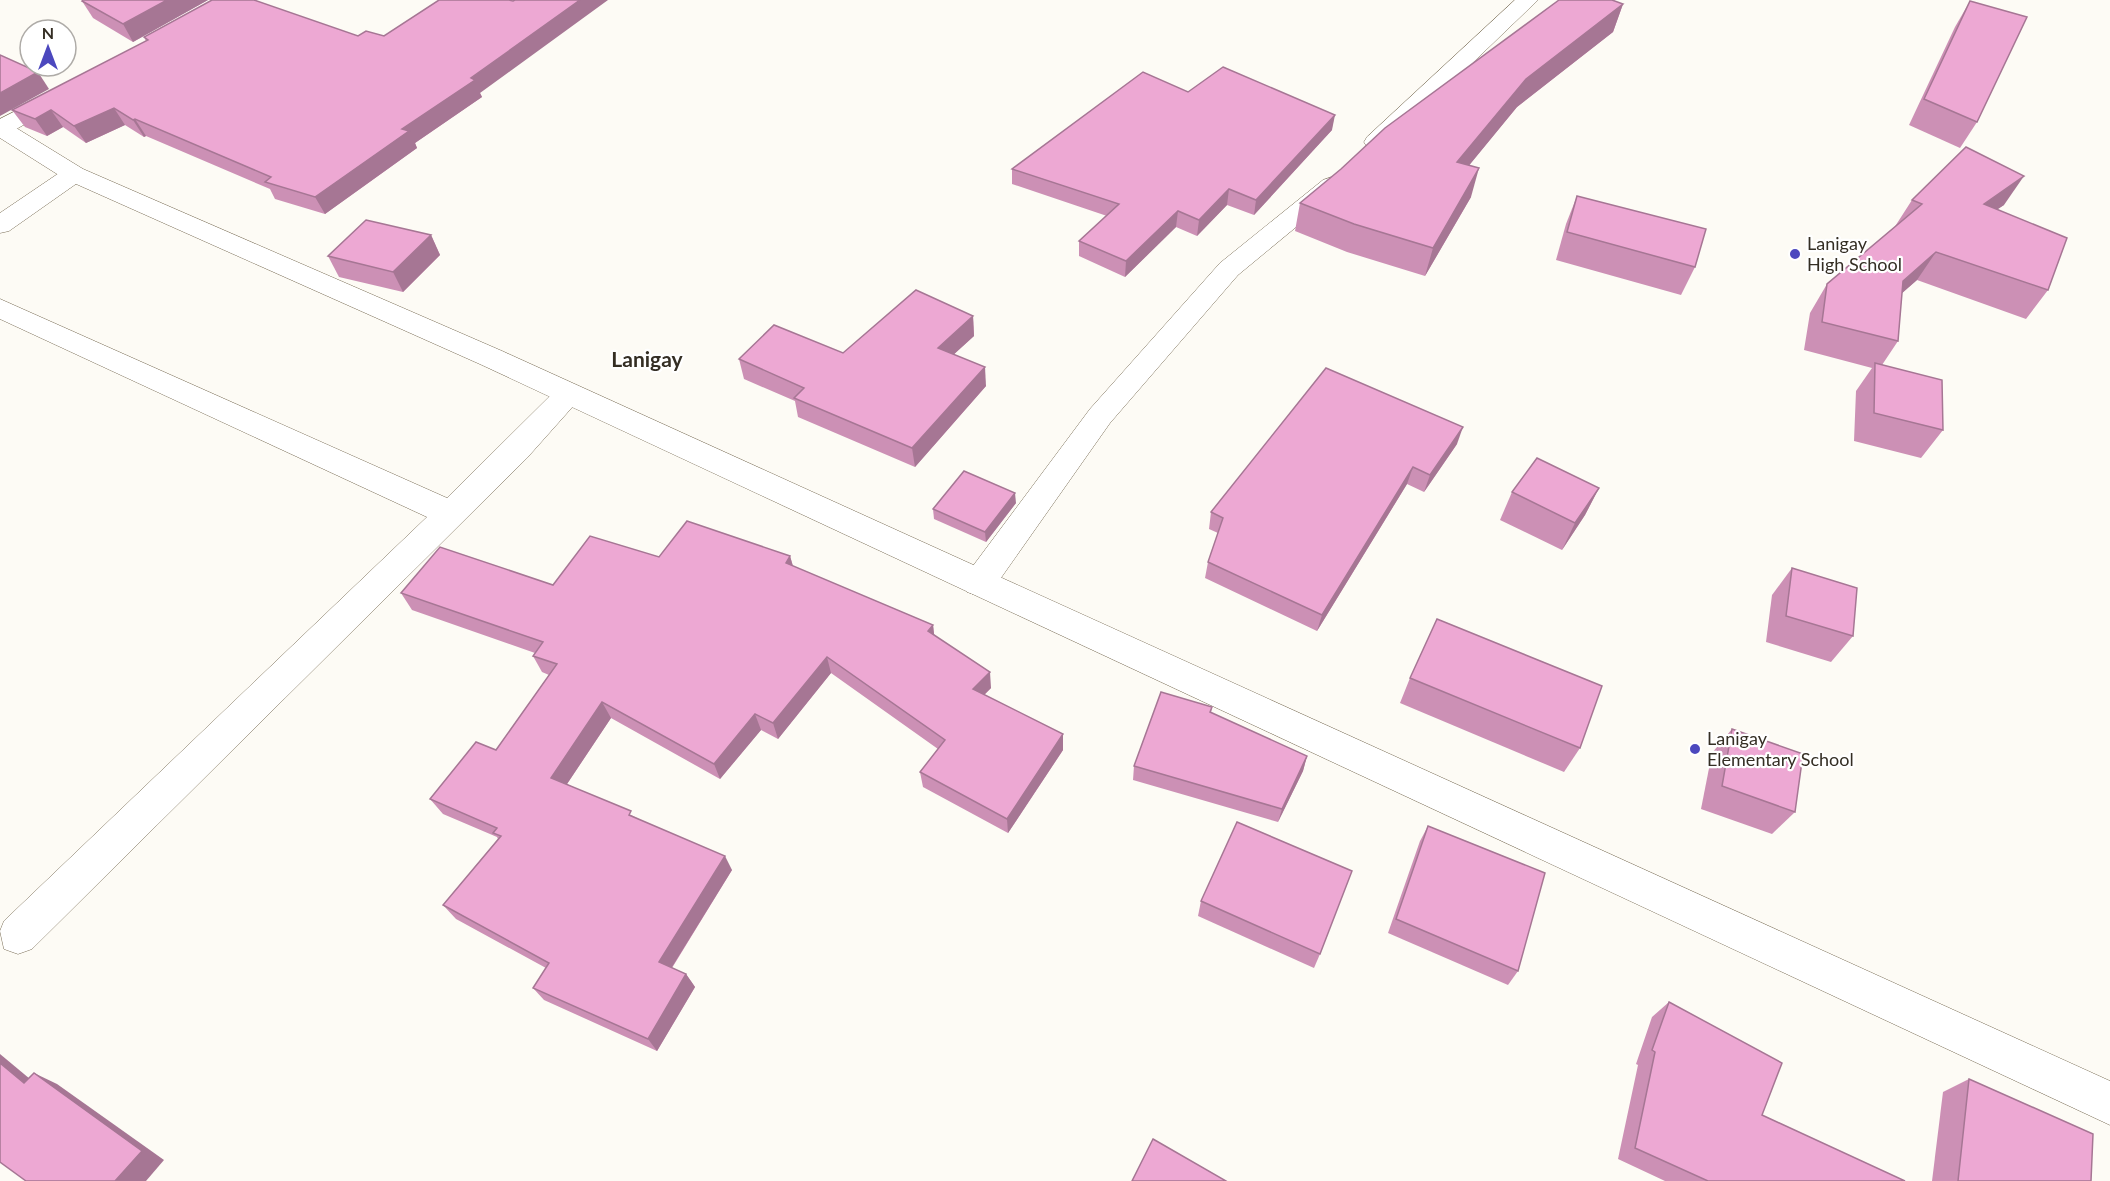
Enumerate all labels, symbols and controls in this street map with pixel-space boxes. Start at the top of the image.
north arrow [18,18,78,78]
text: N [42,23,54,42]
place label: Lanigay High School [1807,232,1902,275]
marker: Lanigay High School [1788,247,1802,261]
district label: Lanigay [611,346,684,371]
place label: Lanigay Elementary School [1707,727,1854,770]
marker: Lanigay Elementary School [1688,742,1702,756]

